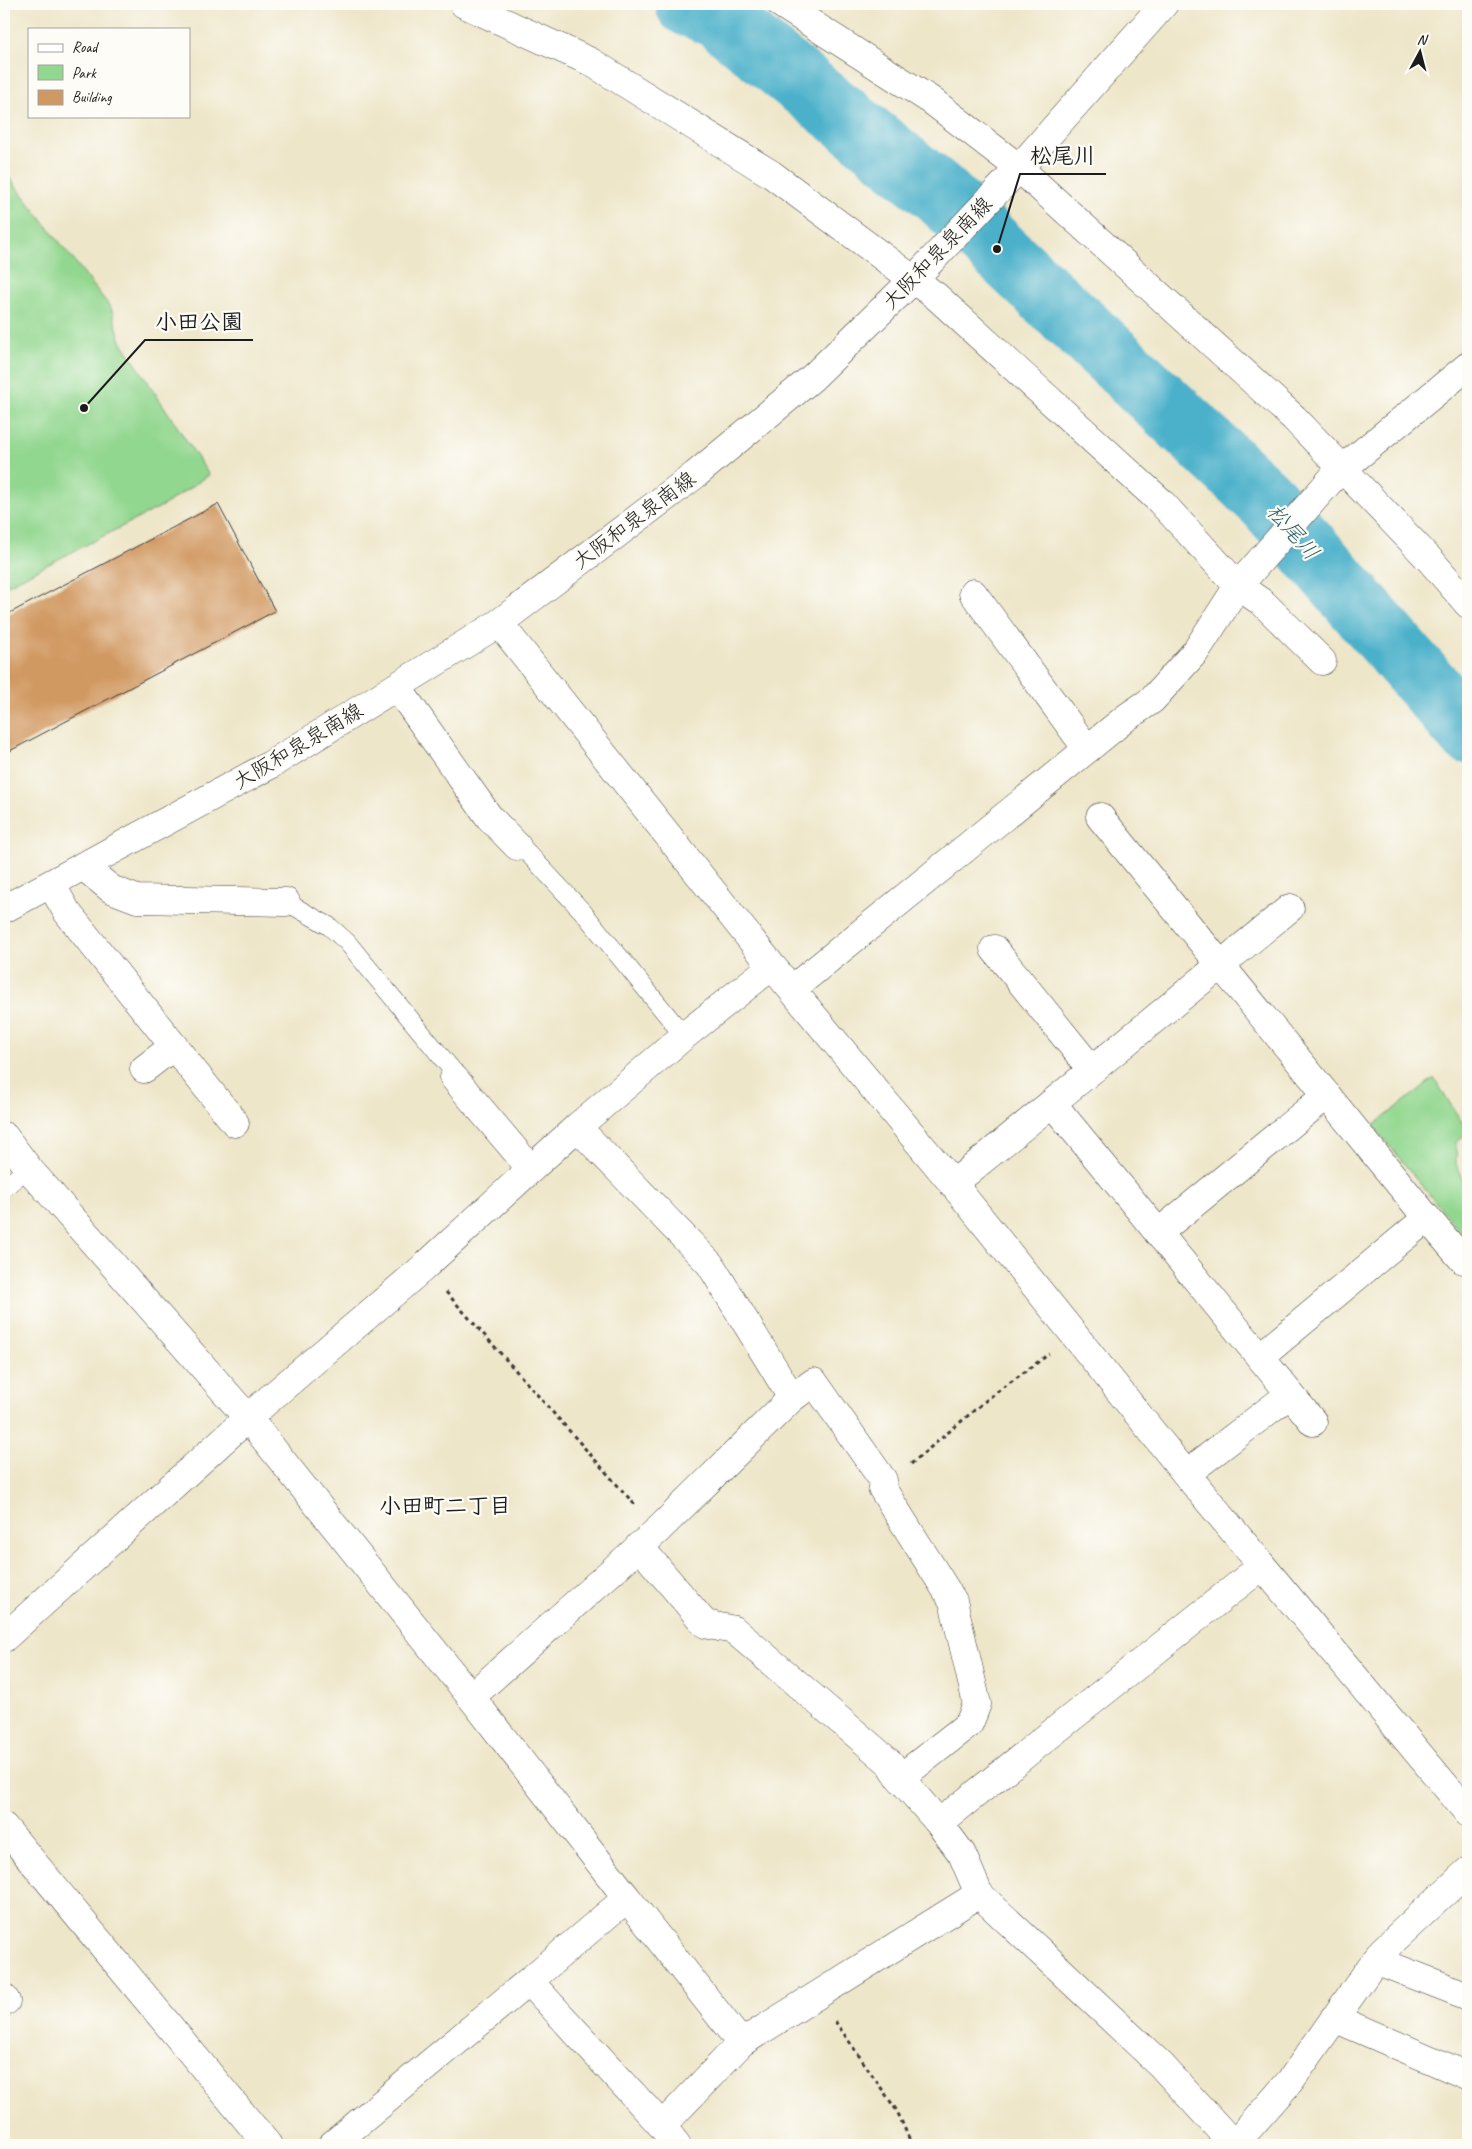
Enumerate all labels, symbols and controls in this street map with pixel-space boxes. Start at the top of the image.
legend [28,28,190,118]
north arrow [1394,28,1444,78]
text: N [1416,31,1429,49]
text: Road [72,38,99,57]
text: Park [72,64,97,83]
text: Building [72,88,112,107]
callout: 松尾川 [1020,137,1106,174]
text: 松尾川 [1030,142,1096,170]
street label: 大阪和泉泉南線 [877,191,997,315]
callout: 小田公園 [145,303,253,340]
text: 小田公園 [155,308,243,336]
street label: 大阪和泉泉南線 [567,465,701,575]
water label: 松尾川 [1261,498,1325,566]
street label: 大阪和泉泉南線 [228,697,368,795]
district label: 小田町二丁目 [379,1492,511,1520]

